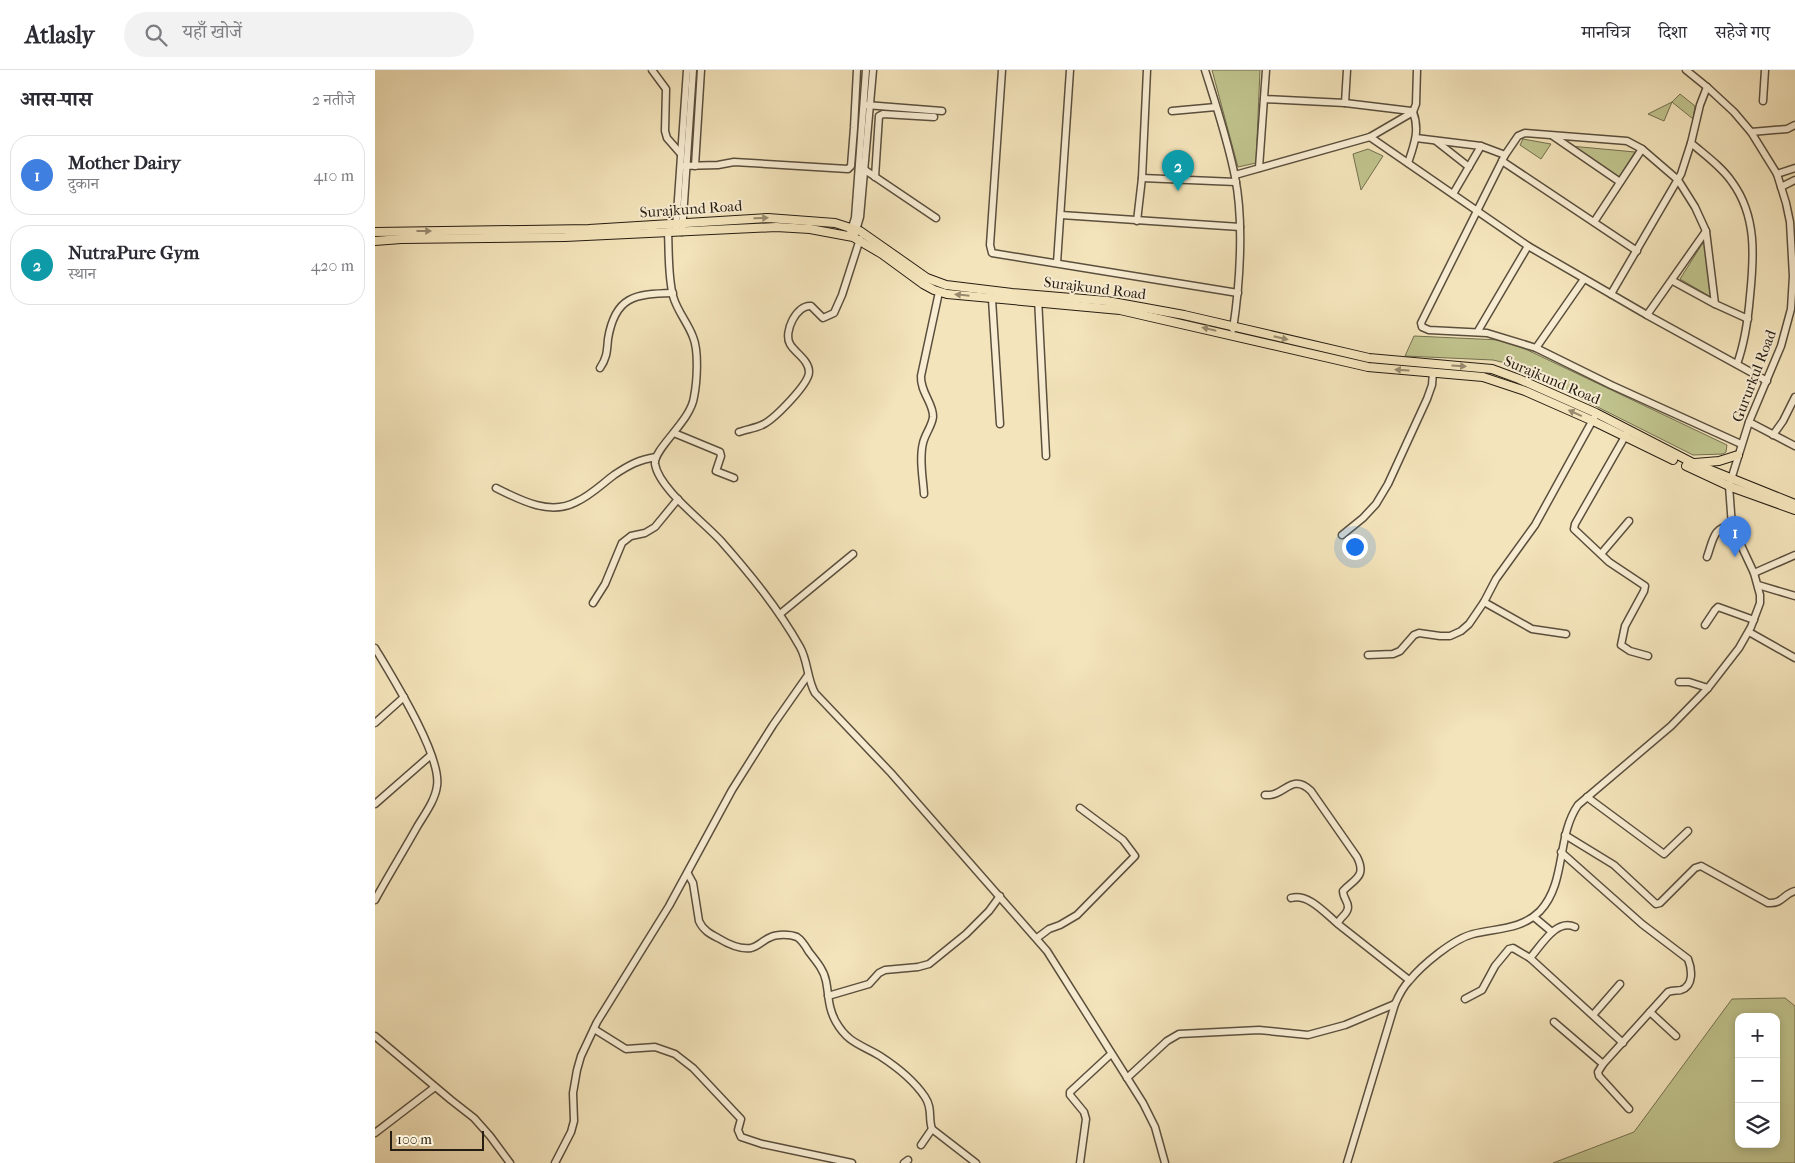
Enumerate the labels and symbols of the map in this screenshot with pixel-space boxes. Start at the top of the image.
pin: 2 [1162,150,1194,191]
street label: Surajkund Road [639,196,744,222]
one-way arrow [753,214,769,222]
one-way arrow [416,227,432,235]
street label: Surajkund Road [1043,273,1148,303]
one-way arrow [953,291,969,299]
one-way arrow [1201,325,1216,333]
street label: Gururkul Road [1728,327,1780,425]
one-way arrow [1274,334,1289,342]
street label: Surajkund Road [1501,352,1604,409]
one-way arrow [1451,362,1467,370]
one-way arrow [1393,366,1409,374]
one-way arrow [1568,408,1582,416]
pin: 1 [1719,516,1751,557]
your location [1342,534,1368,560]
scale bar [390,1128,484,1151]

